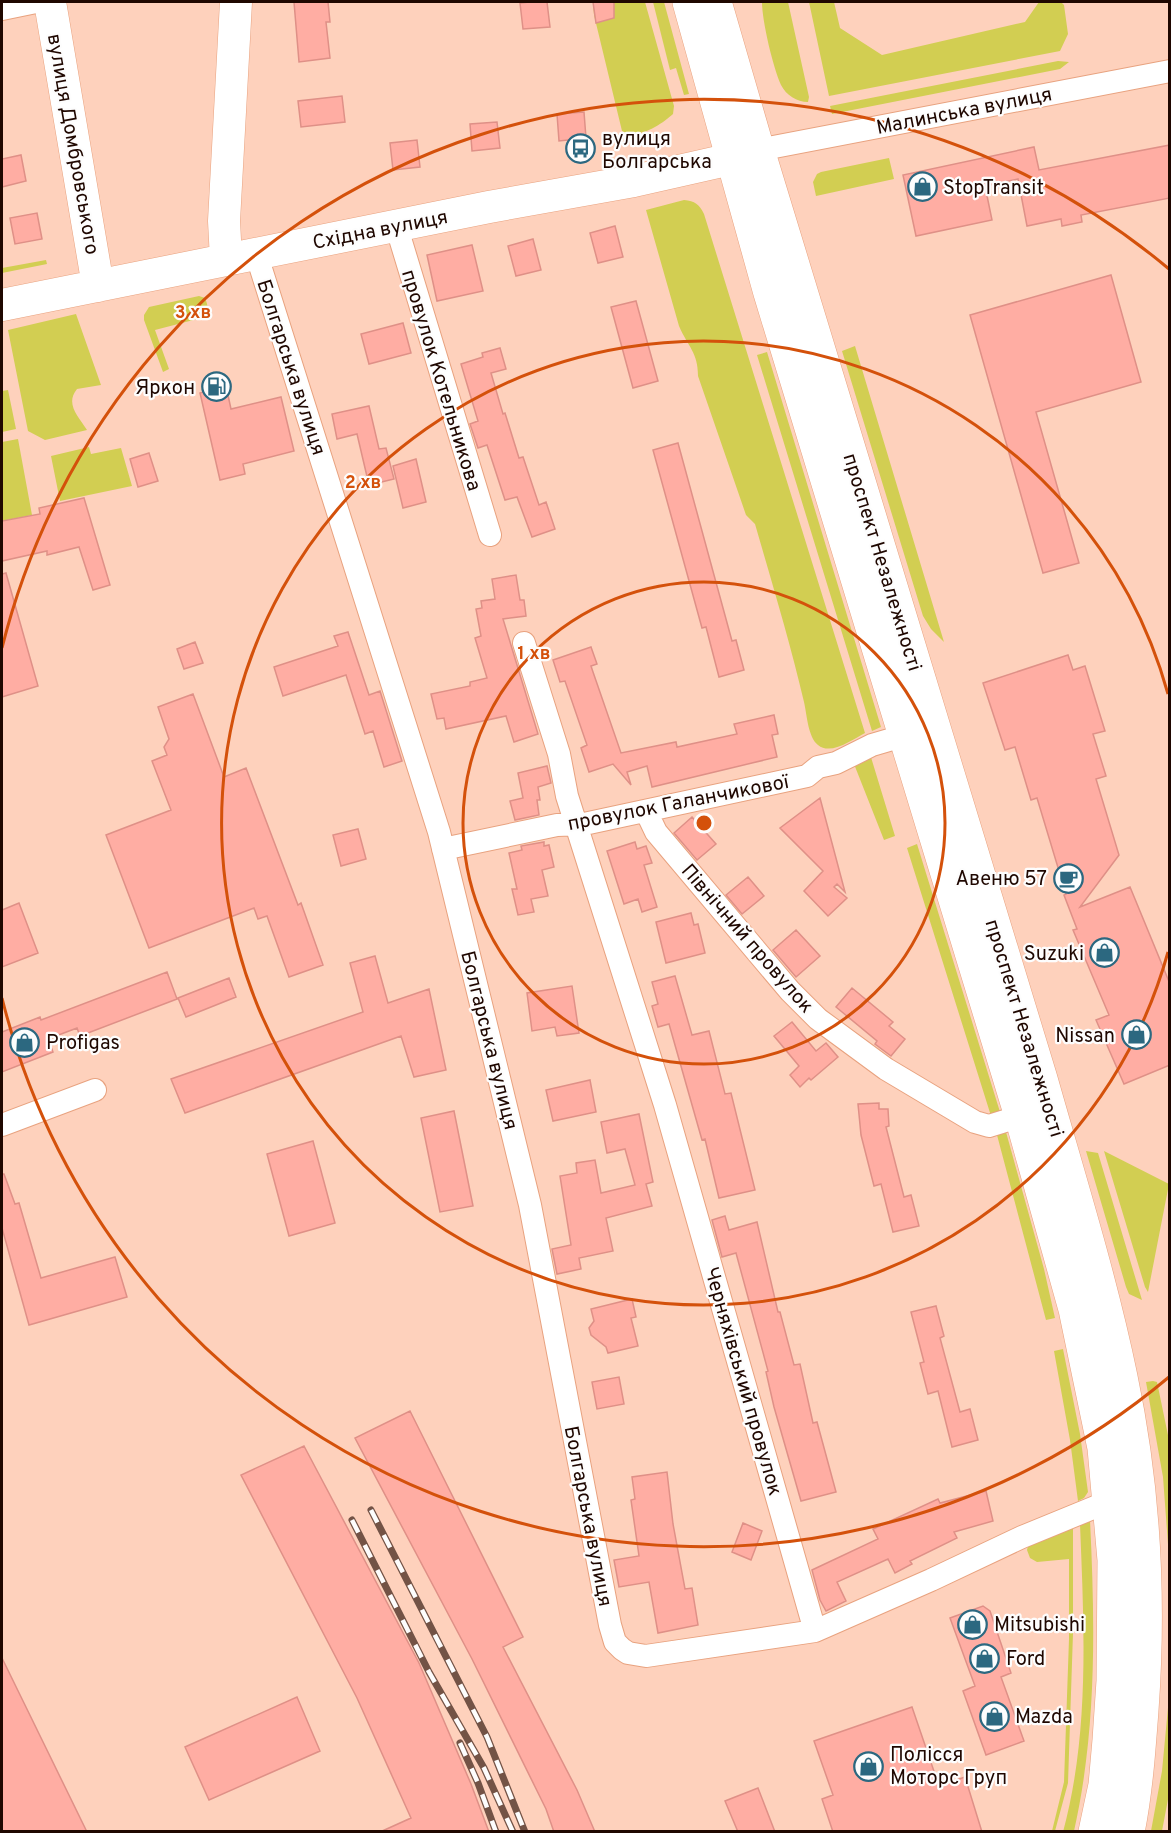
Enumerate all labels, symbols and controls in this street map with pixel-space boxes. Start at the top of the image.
street label: вулиця Домбровського [40,32,104,257]
street label: Малинська вулиця [874,82,1054,142]
place label: вулиця Болгарська [602,127,712,176]
bus stop icon: вулиця Болгарська [565,133,597,165]
shop icon: StopTransit [906,171,938,203]
place label: StopTransit [943,176,1044,202]
street label: Східна вулиця [310,205,450,257]
street label: провулок Котельникова [394,267,486,495]
street label: Болгарська вулиця [249,276,331,459]
text: 3 хв [175,302,211,325]
fuel station icon: Яркон [200,371,232,403]
place label: Яркон [135,376,195,402]
street label: проспект Незалежності [836,451,927,675]
text: 2 хв [345,472,381,495]
text: 1 хв [518,643,550,666]
street label: провулок Галанчикової [566,770,792,838]
centre of rings [694,813,714,833]
street label: Північний провулок [674,859,819,1019]
cafe icon: Авеню 57 [1052,862,1084,894]
place label: Авеню 57 [955,867,1047,893]
street label: проспект Незалежності [978,917,1069,1141]
shop icon: Suzuki [1089,937,1121,969]
place label: Suzuki [1024,942,1084,968]
street label: Болгарська вулиця [453,948,523,1133]
shop icon: Nissan [1120,1019,1152,1051]
place label: Nissan [1055,1024,1115,1050]
shop icon: Profigas [9,1026,41,1058]
place label: Profigas [46,1031,120,1057]
street label: Черняхівський провулок [697,1264,787,1499]
street label: Болгарська вулиця [557,1424,617,1609]
shop icon: Mitsubishi [957,1608,989,1640]
place label: Mitsubishi [994,1613,1085,1639]
shop icon: Ford [969,1642,1001,1674]
place label: Ford [1006,1647,1045,1673]
shop icon: Mazda [978,1700,1010,1732]
place label: Mazda [1015,1705,1073,1731]
place label: Полісся Моторс Груп [890,1743,1007,1792]
shop icon: Полісся Моторс Груп [853,1750,885,1782]

